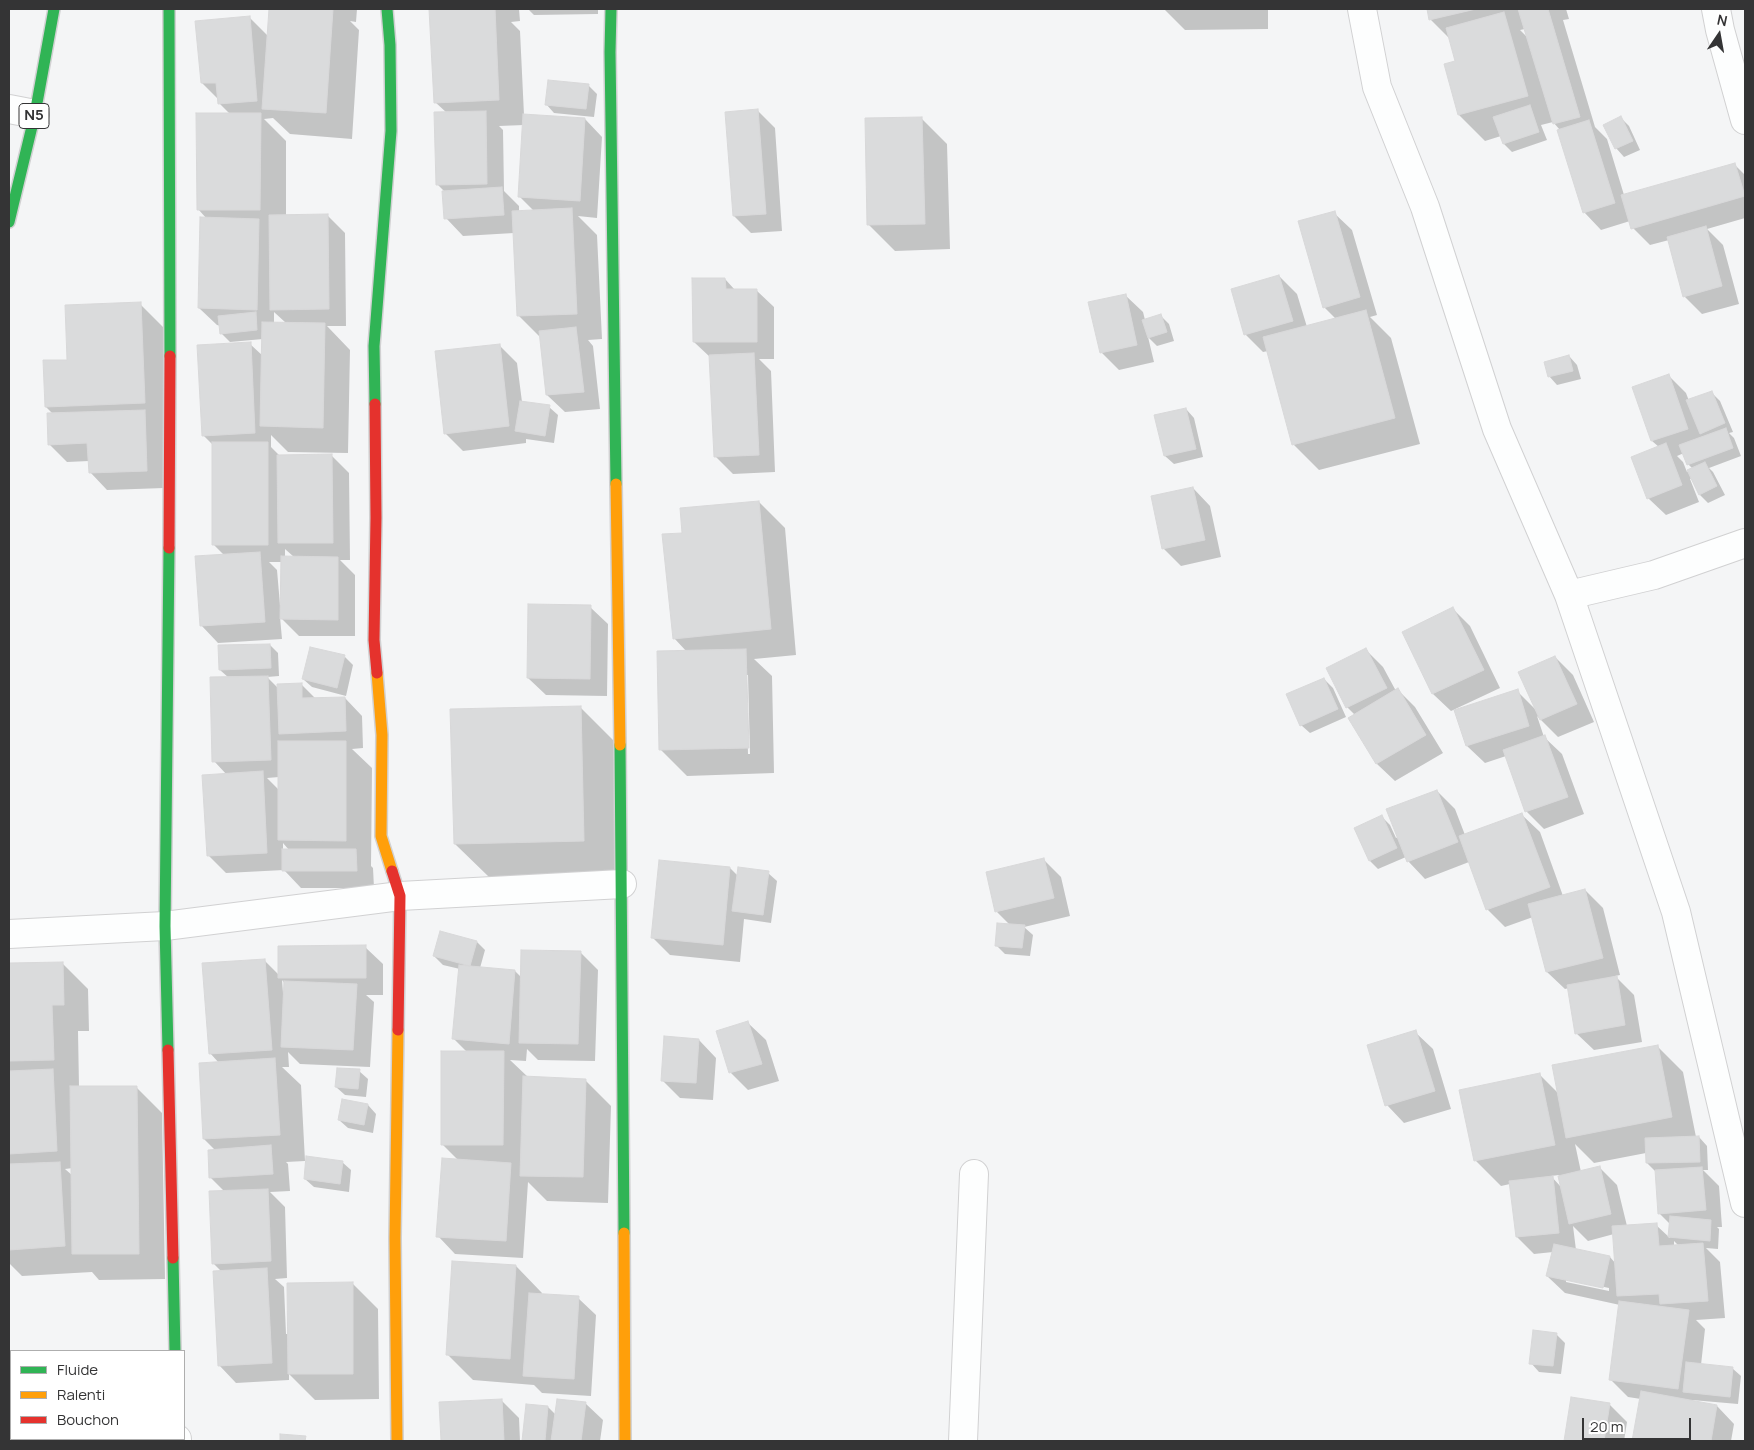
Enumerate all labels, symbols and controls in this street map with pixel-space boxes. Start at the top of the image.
north arrow [1694,10,1744,60]
text: N [1715,10,1729,30]
road number: N5 [19,104,49,128]
legend [10,1350,185,1440]
text: Fluide [57,1359,98,1380]
text: Ralenti [57,1384,105,1405]
scale bar [1584,1408,1693,1440]
text: Bouchon [57,1409,119,1430]
text: 20 m [1590,1416,1623,1437]

